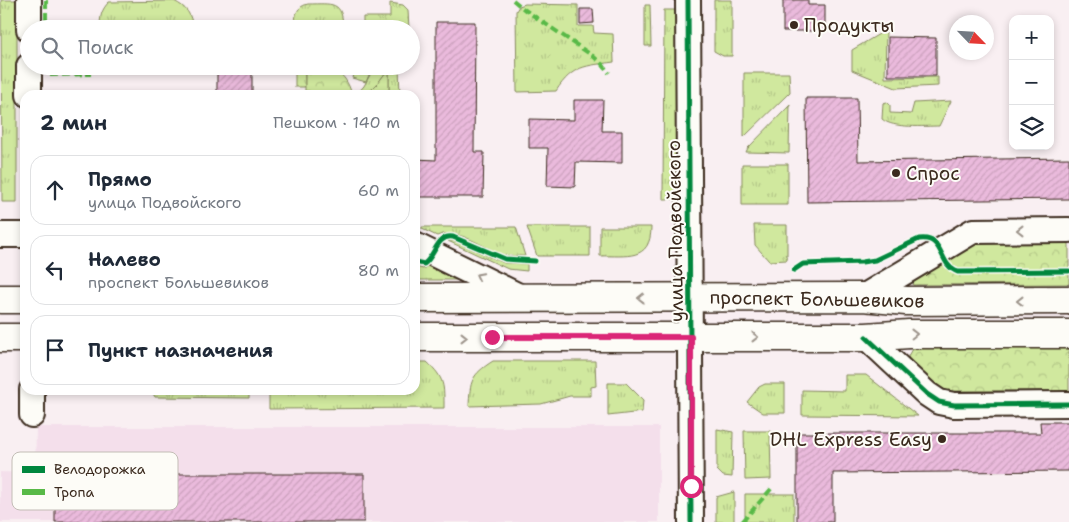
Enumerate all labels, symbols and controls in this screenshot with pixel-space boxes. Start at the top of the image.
place label: Продукты [804,13,894,38]
north arrow [949,15,994,60]
map controls [1009,15,1054,150]
button: + [1009,15,1054,60]
marker: Продукты [788,19,800,31]
search box [20,20,420,75]
icon: search [38,34,66,62]
text: Поиск [78,35,133,60]
button: − [1009,60,1054,105]
button: layers [1009,105,1054,150]
text: 2 мин [40,109,107,137]
text: Пешком · 140 m [273,112,400,133]
street label: улица Подвойского [661,140,689,322]
place label: Спрос [906,161,960,186]
text: Прямо [88,167,152,192]
marker: Спрос [890,167,902,179]
icon: ahead [41,176,69,204]
text: 60 m [358,180,399,201]
text: улица Подвойского [88,192,241,213]
one-way arrow [1016,225,1024,235]
text: Налево [88,247,161,272]
icon: left [41,256,69,284]
text: 80 m [358,260,399,281]
text: проспект Большевиков [88,272,269,293]
one-way arrow [475,272,484,282]
street label: проспект Большевиков [709,285,925,313]
one-way arrow [637,293,644,303]
one-way arrow [1016,296,1024,306]
route end [481,326,504,349]
one-way arrow [911,329,919,339]
one-way arrow [460,332,468,342]
one-way arrow [751,332,759,342]
icon: arrive [41,336,69,364]
text: Пункт назначения [88,338,273,363]
place label: DHL Express Easy [770,427,932,452]
marker: DHL Express Easy [936,433,948,445]
legend [12,452,178,510]
text: Велодорожка [54,460,146,478]
route start [680,475,703,498]
text: Тропа [54,483,95,501]

